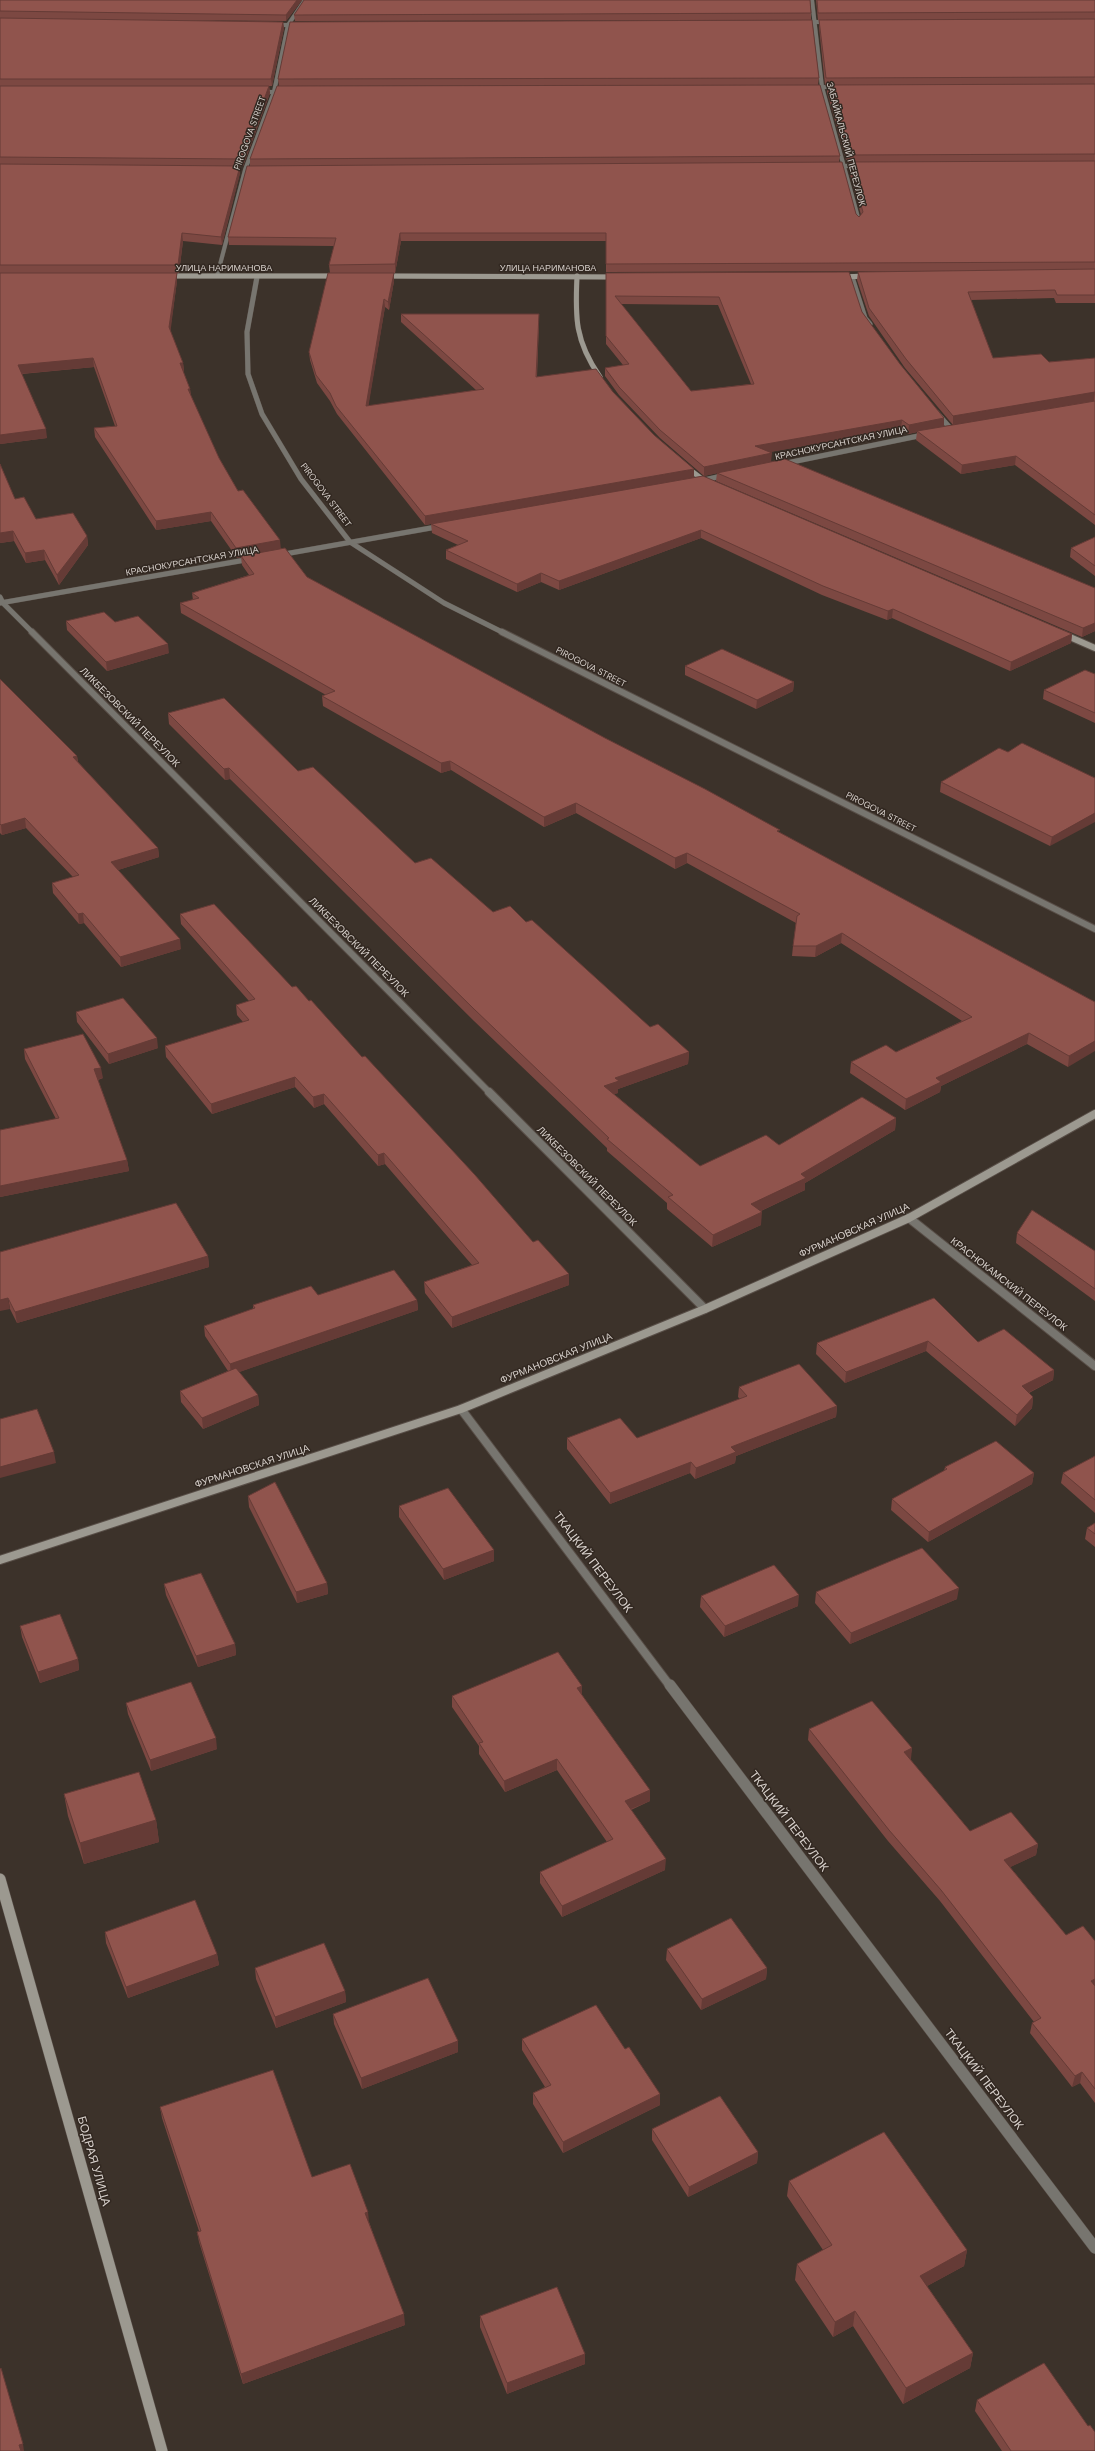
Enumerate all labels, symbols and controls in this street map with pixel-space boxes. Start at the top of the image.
street label: ЗАБАЙКАЛЬСКИЙ ПЕРЕУЛОК [824,81,869,208]
street label: PIROGOVA STREET [231,95,269,171]
street label: УЛИЦА НАРИМАНОВА [176,262,272,274]
street label: УЛИЦА НАРИМАНОВА [500,262,596,274]
street label: КРАСНОКУРСАНТСКАЯ УЛИЦА [774,423,908,463]
street label: PIROGOVA STREET [298,460,354,530]
street label: КРАСНОКУРСАНТСКАЯ УЛИЦА [125,543,259,579]
street label: PIROGOVA STREET [554,644,628,690]
street label: ЛИКБЕЗОВСКИЙ ПЕРЕУЛОК [77,664,183,770]
street label: PIROGOVA STREET [844,789,918,835]
street label: ЛИКБЕЗОВСКИЙ ПЕРЕУЛОК [306,894,412,1000]
street label: ЛИКБЕЗОВСКИЙ ПЕРЕУЛОК [534,1123,640,1229]
street label: ФУРМАНОВСКАЯ УЛИЦА [797,1200,912,1260]
street label: КРАСНОКАМСКИЙ ПЕРЕУЛОК [948,1234,1070,1334]
street label: ФУРМАНОВСКАЯ УЛИЦА [498,1329,614,1386]
street label: ФУРМАНОВСКАЯ УЛИЦА [193,1441,311,1491]
street label: ТКАЦКИЙ ПЕРЕУЛОК [550,1508,636,1616]
street label: ТКАЦКИЙ ПЕРЕУЛОК [746,1767,832,1875]
street label: ТКАЦКИЙ ПЕРЕУЛОК [941,2025,1027,2133]
street label: БОДРАЯ УЛИЦА [74,2114,114,2208]

